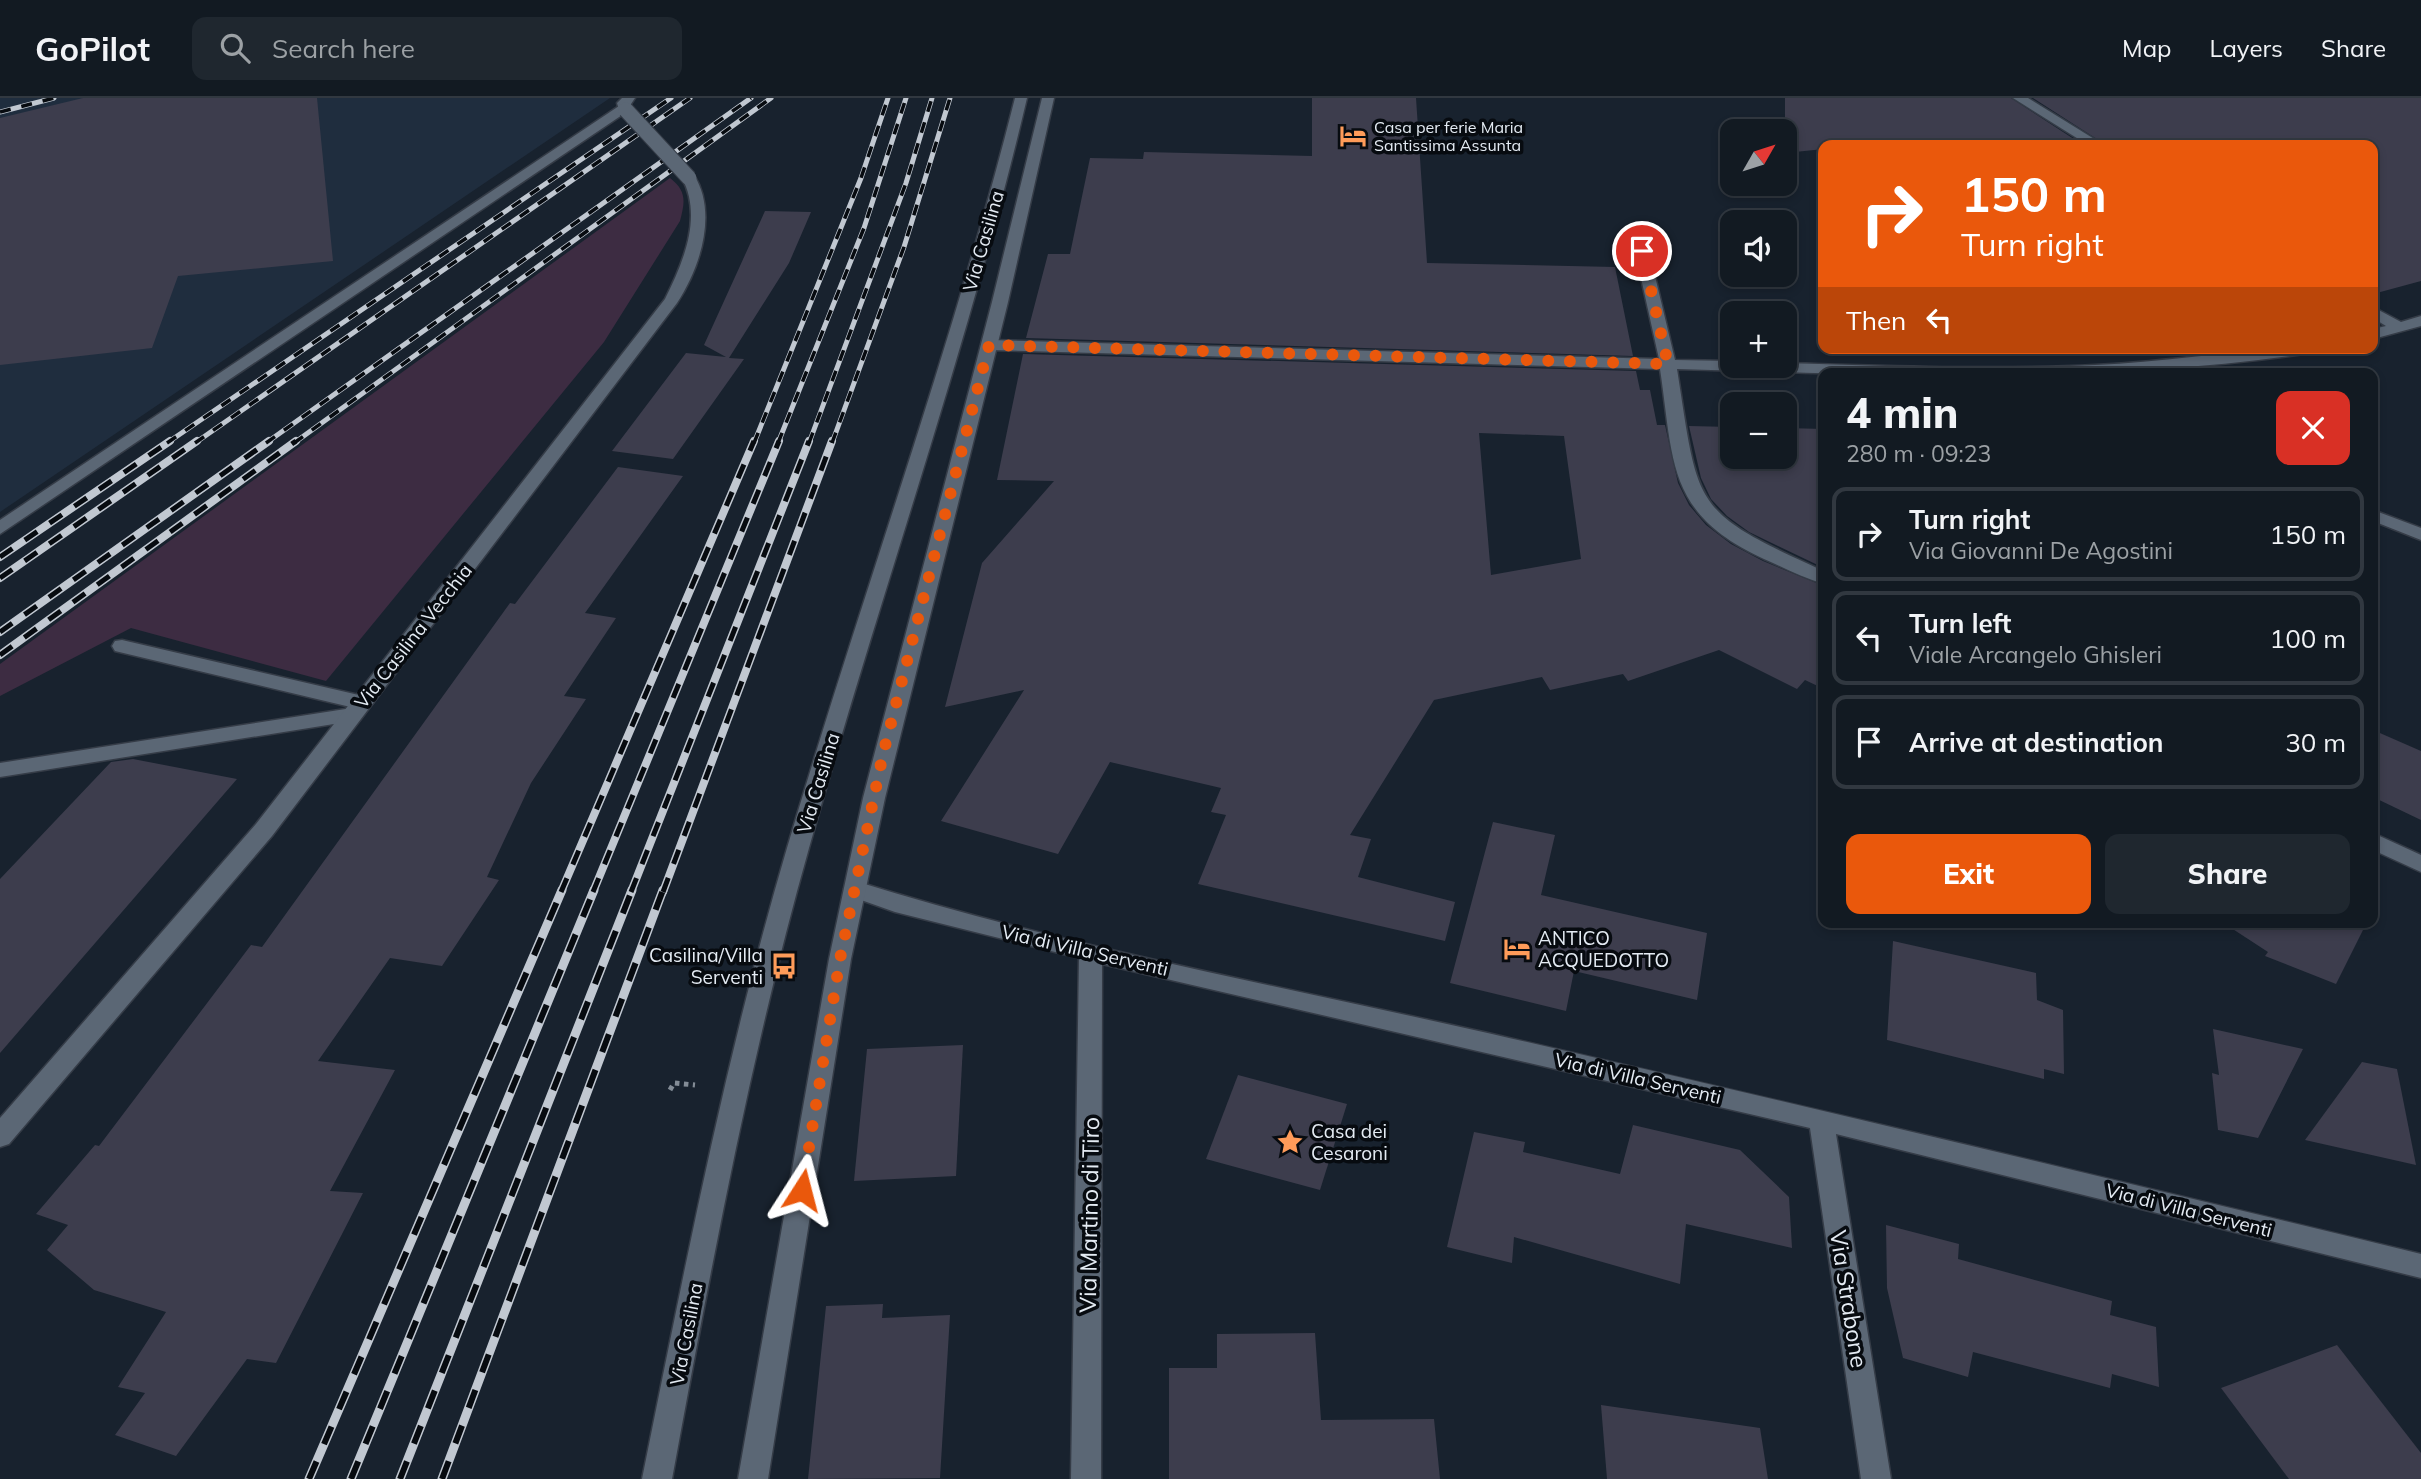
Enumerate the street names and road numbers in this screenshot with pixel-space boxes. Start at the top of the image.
street label: Via Casilina [957,188,1009,294]
street label: Via Casilina Vecchia [349,559,477,713]
street label: Via Casilina [791,730,845,836]
street label: Via di Villa Serventi [999,919,1171,981]
street label: Via di Villa Serventi [1552,1047,1724,1109]
street label: Via Martino di Tiro [1073,1117,1105,1313]
street label: Via di Villa Serventi [2103,1178,2275,1242]
street label: Via Strabone [1824,1228,1874,1370]
street label: Via Casilina [664,1281,708,1387]

